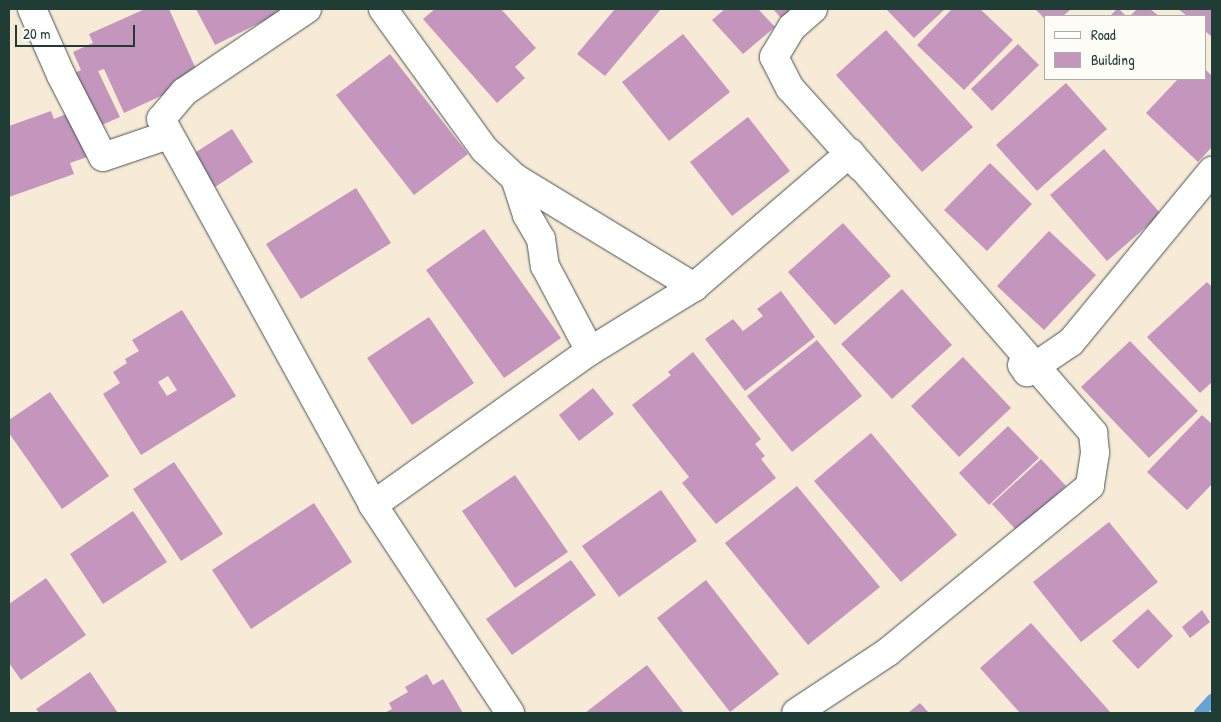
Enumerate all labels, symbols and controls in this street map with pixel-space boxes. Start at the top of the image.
scale bar [18,15,138,47]
legend [1044,15,1206,80]
text: 20 m [23,23,50,44]
text: Road [1091,24,1116,45]
text: Building [1091,49,1135,70]

